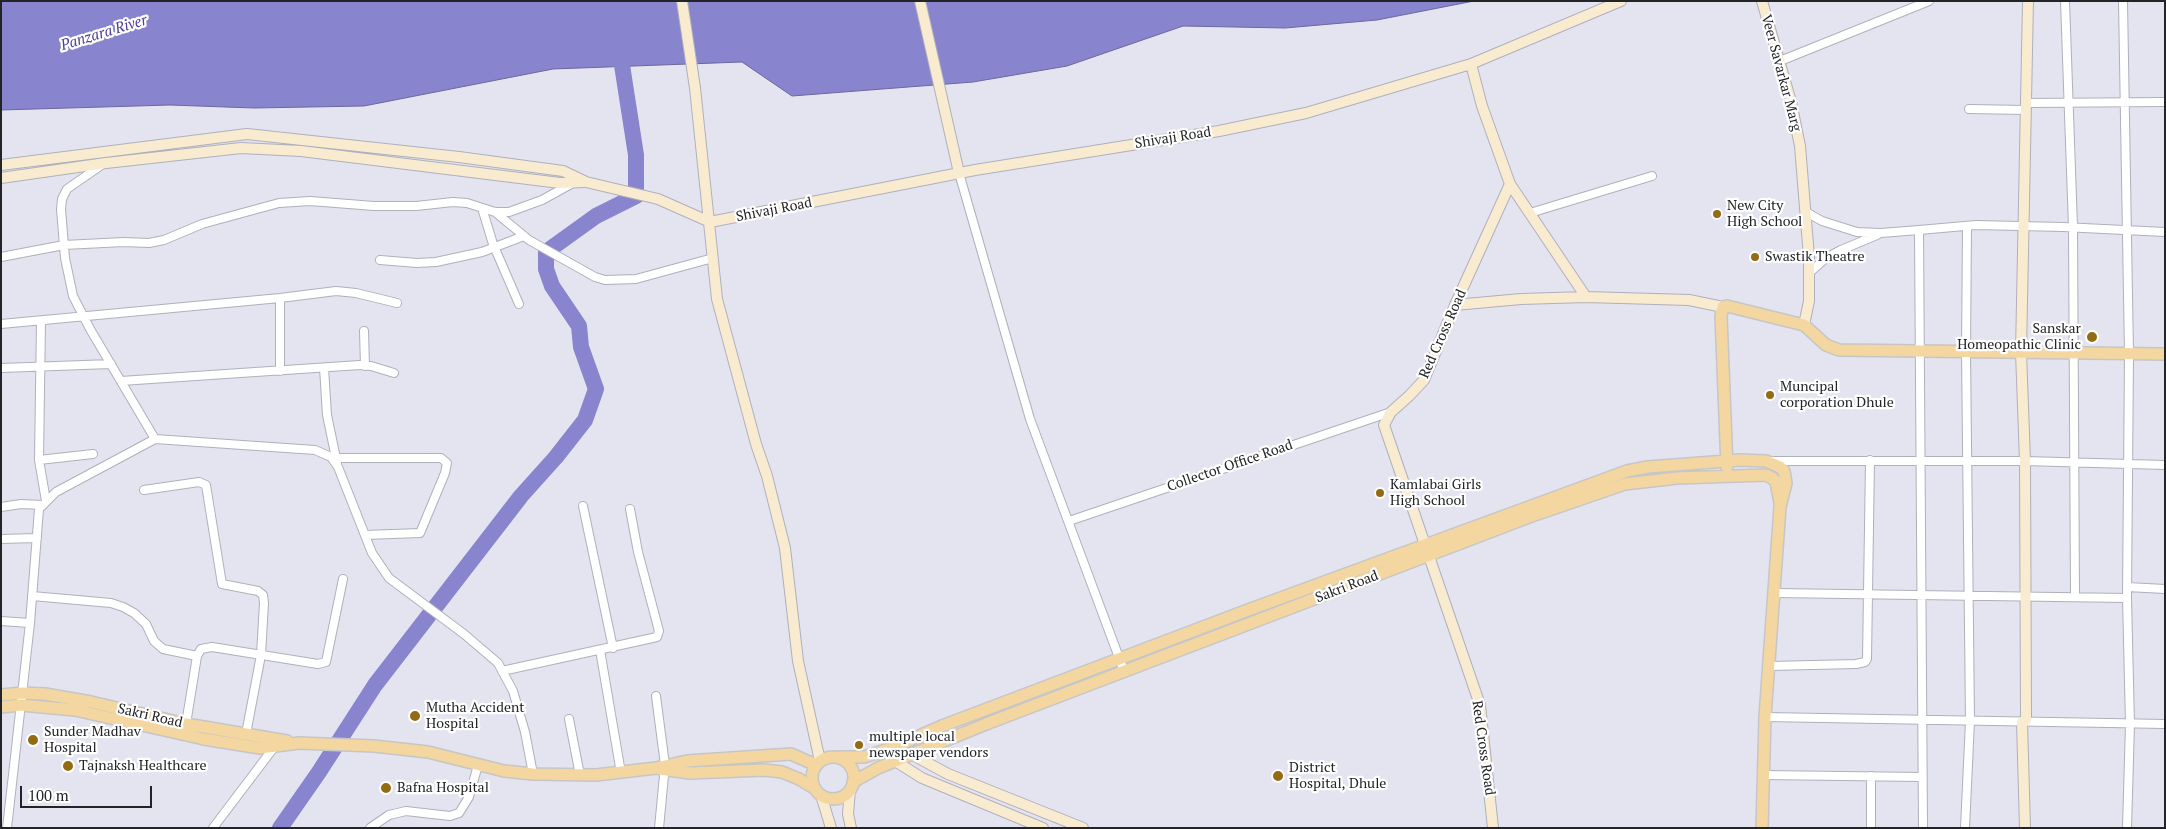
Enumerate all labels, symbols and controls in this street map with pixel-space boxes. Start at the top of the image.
water label: Panzara River [59,11,149,55]
street label: Veer Savarkar Marg [1757,13,1805,133]
street label: Shivaji Road [1134,124,1212,152]
street label: Shivaji Road [735,194,813,226]
place label: New City High School [1727,198,1802,230]
marker: New City High School [1711,208,1723,220]
place label: Swastik Theatre [1765,249,1864,265]
marker: Swastik Theatre [1749,251,1761,263]
street label: Red Cross Road [1416,287,1470,381]
place label: Sanskar Homeopathic Clinic [1957,321,2081,354]
marker: Sanskar Homeopathic Clinic [2085,330,2099,344]
place label: Muncipal corporation Dhule [1780,379,1894,412]
marker: Muncipal corporation Dhule [1764,389,1776,401]
street label: Collector Office Road [1165,437,1295,495]
place label: Kamlabai Girls High School [1390,477,1481,510]
marker: Kamlabai Girls High School [1374,487,1386,499]
street label: Sakri Road [1313,567,1381,607]
street label: Red Cross Road [1468,699,1498,797]
street label: Sakri Road [116,700,184,732]
place label: Mutha Accident Hospital [426,700,524,732]
marker: Mutha Accident Hospital [408,709,422,723]
place label: Sunder Madhav Hospital [44,724,141,756]
place label: multiple local newspaper vendors [869,729,988,762]
marker: Sunder Madhav Hospital [26,733,40,747]
marker: multiple local newspaper vendors [853,739,865,751]
place label: Tajnaksh Healthcare [79,758,207,774]
marker: Tajnaksh Healthcare [61,759,75,773]
place label: District Hospital, Dhule [1289,760,1386,792]
marker: District Hospital, Dhule [1271,769,1285,783]
scale bar [22,776,155,808]
place label: Bafna Hospital [397,780,489,796]
marker: Bafna Hospital [379,781,393,795]
text: 100 m [28,785,69,805]

